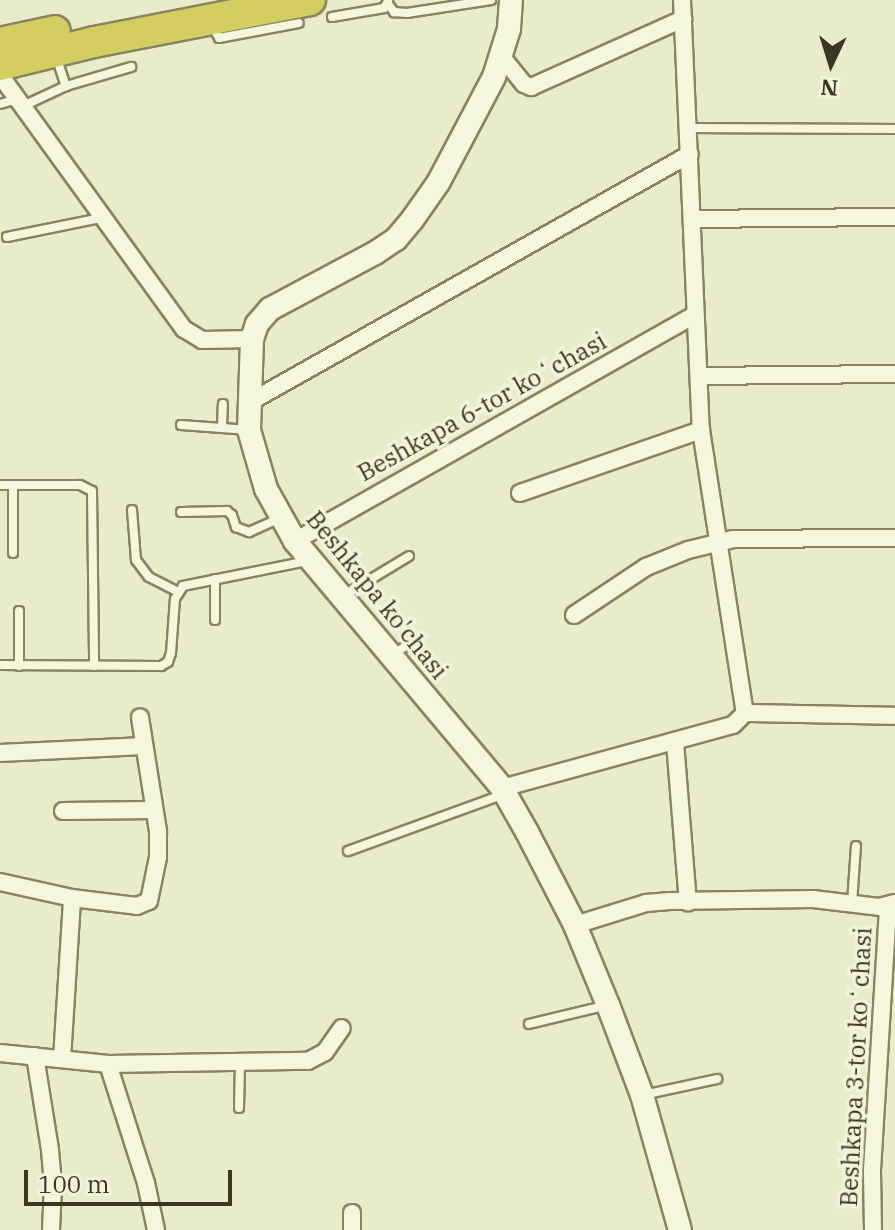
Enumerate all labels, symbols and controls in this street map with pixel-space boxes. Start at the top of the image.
north arrow [791,24,871,104]
text: N [820,73,839,104]
street label: Beshkapa 6-tor koʻchasi [353,327,611,487]
street label: Beshkapa ko'chasi [300,505,454,685]
street label: Beshkapa 3-tor koʻchasi [834,927,878,1207]
scale bar [28,1154,236,1204]
text: 100 m [38,1168,110,1200]

